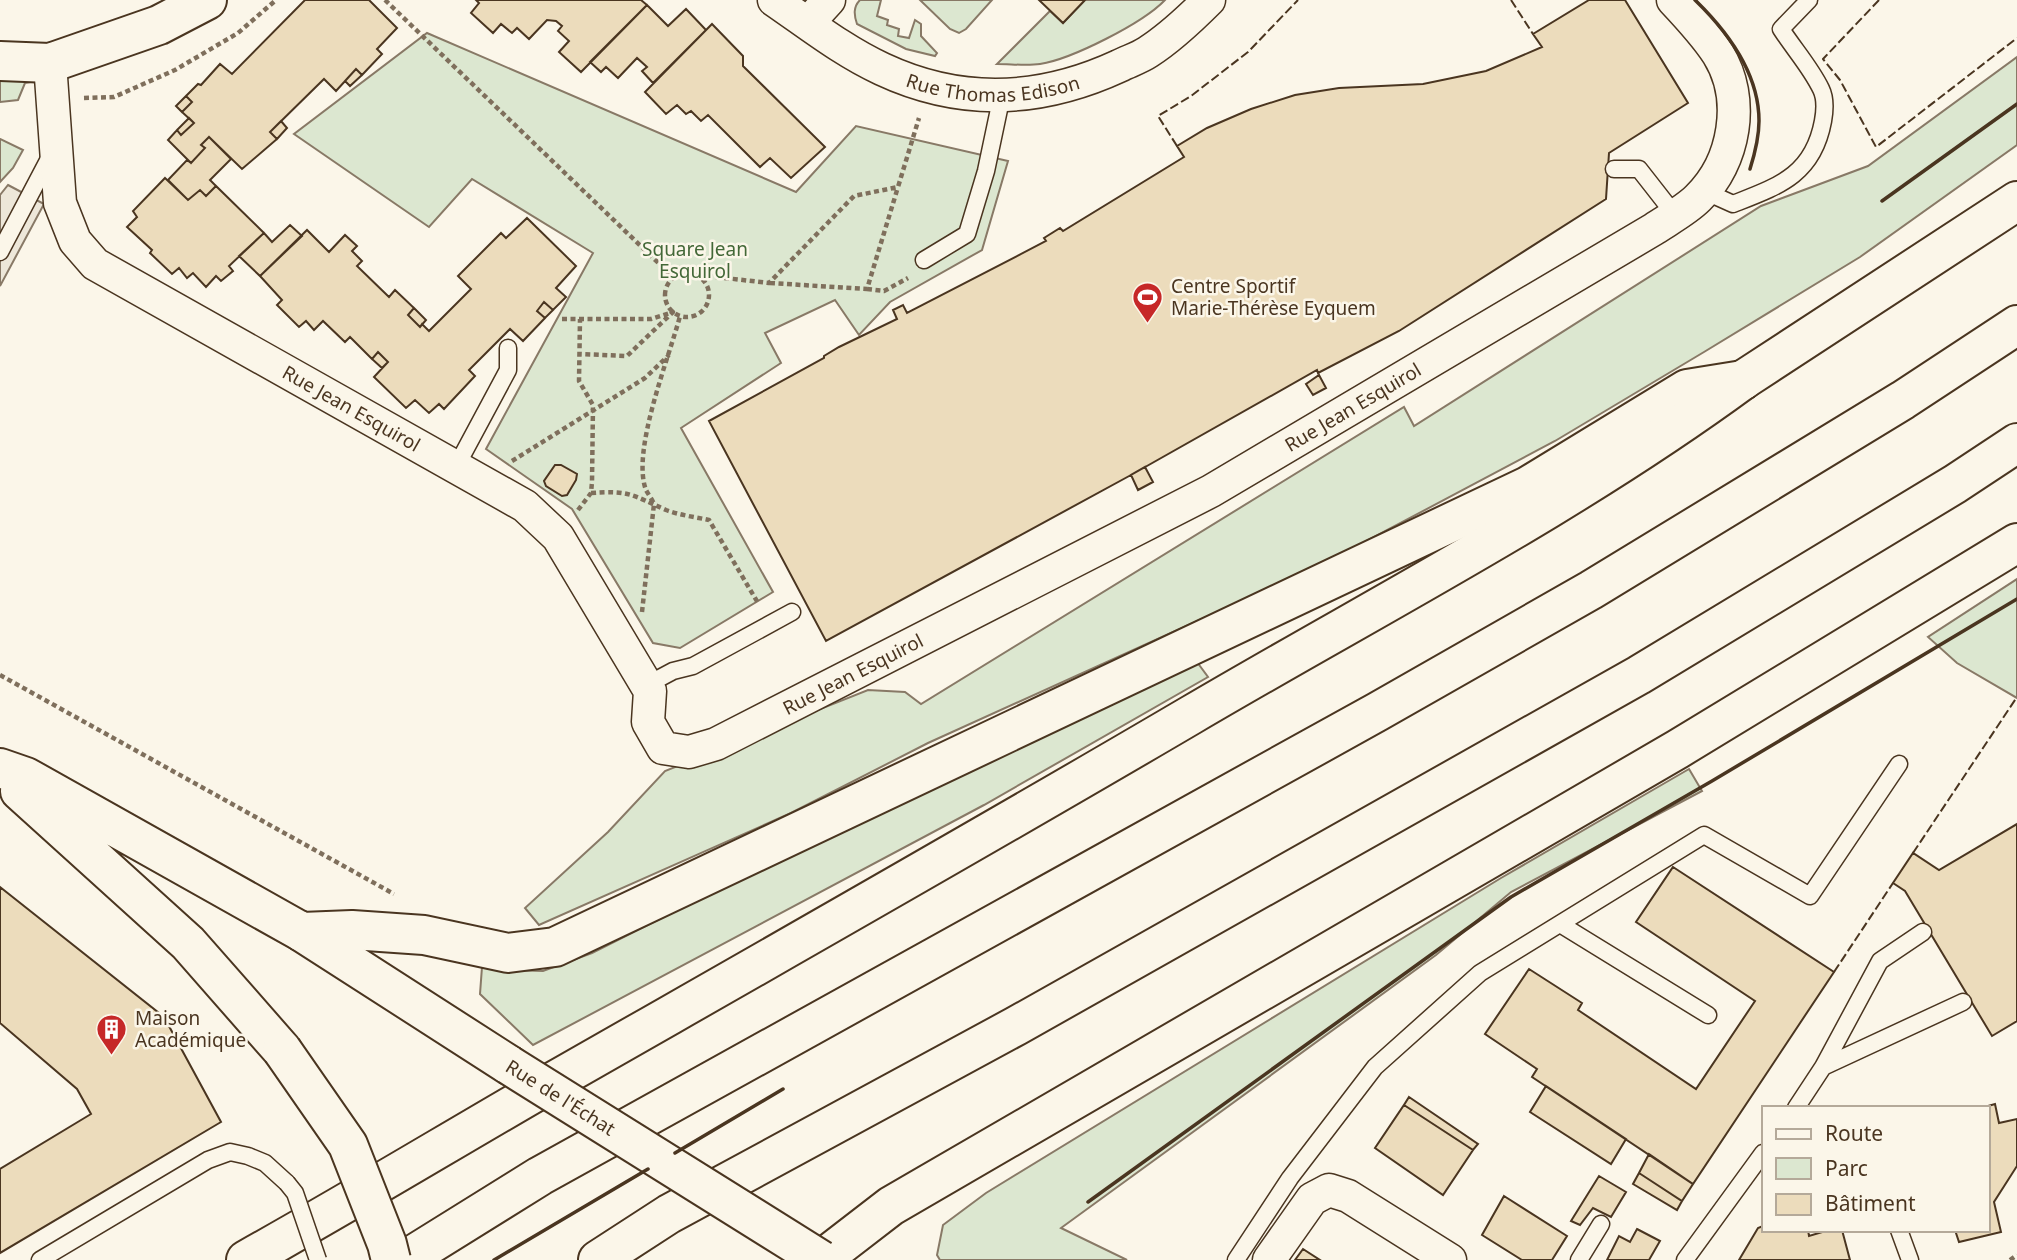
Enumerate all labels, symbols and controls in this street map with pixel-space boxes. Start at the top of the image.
street label: Rue Thomas Edison [903,67,1083,108]
park label: Square Jean Esquirol [642,236,748,284]
place label: Centre Sportif Marie-Thérèse Eyquem [1171,273,1376,321]
sports icon: Centre Sportif Marie-Thérèse Eyquem [1131,280,1165,324]
street label: Rue Jean Esquirol [1280,357,1426,458]
street label: Rue Jean Esquirol [278,359,425,458]
street label: Rue Jean Esquirol [778,627,928,721]
place label: Maison Académique [135,1005,246,1053]
building icon: Maison Académique [95,1012,129,1056]
street label: Rue de l'Échat [501,1053,621,1141]
legend [1762,1106,1989,1232]
text: Route [1825,1119,1883,1147]
text: Parc [1825,1154,1868,1182]
text: Bâtiment [1825,1189,1916,1217]

